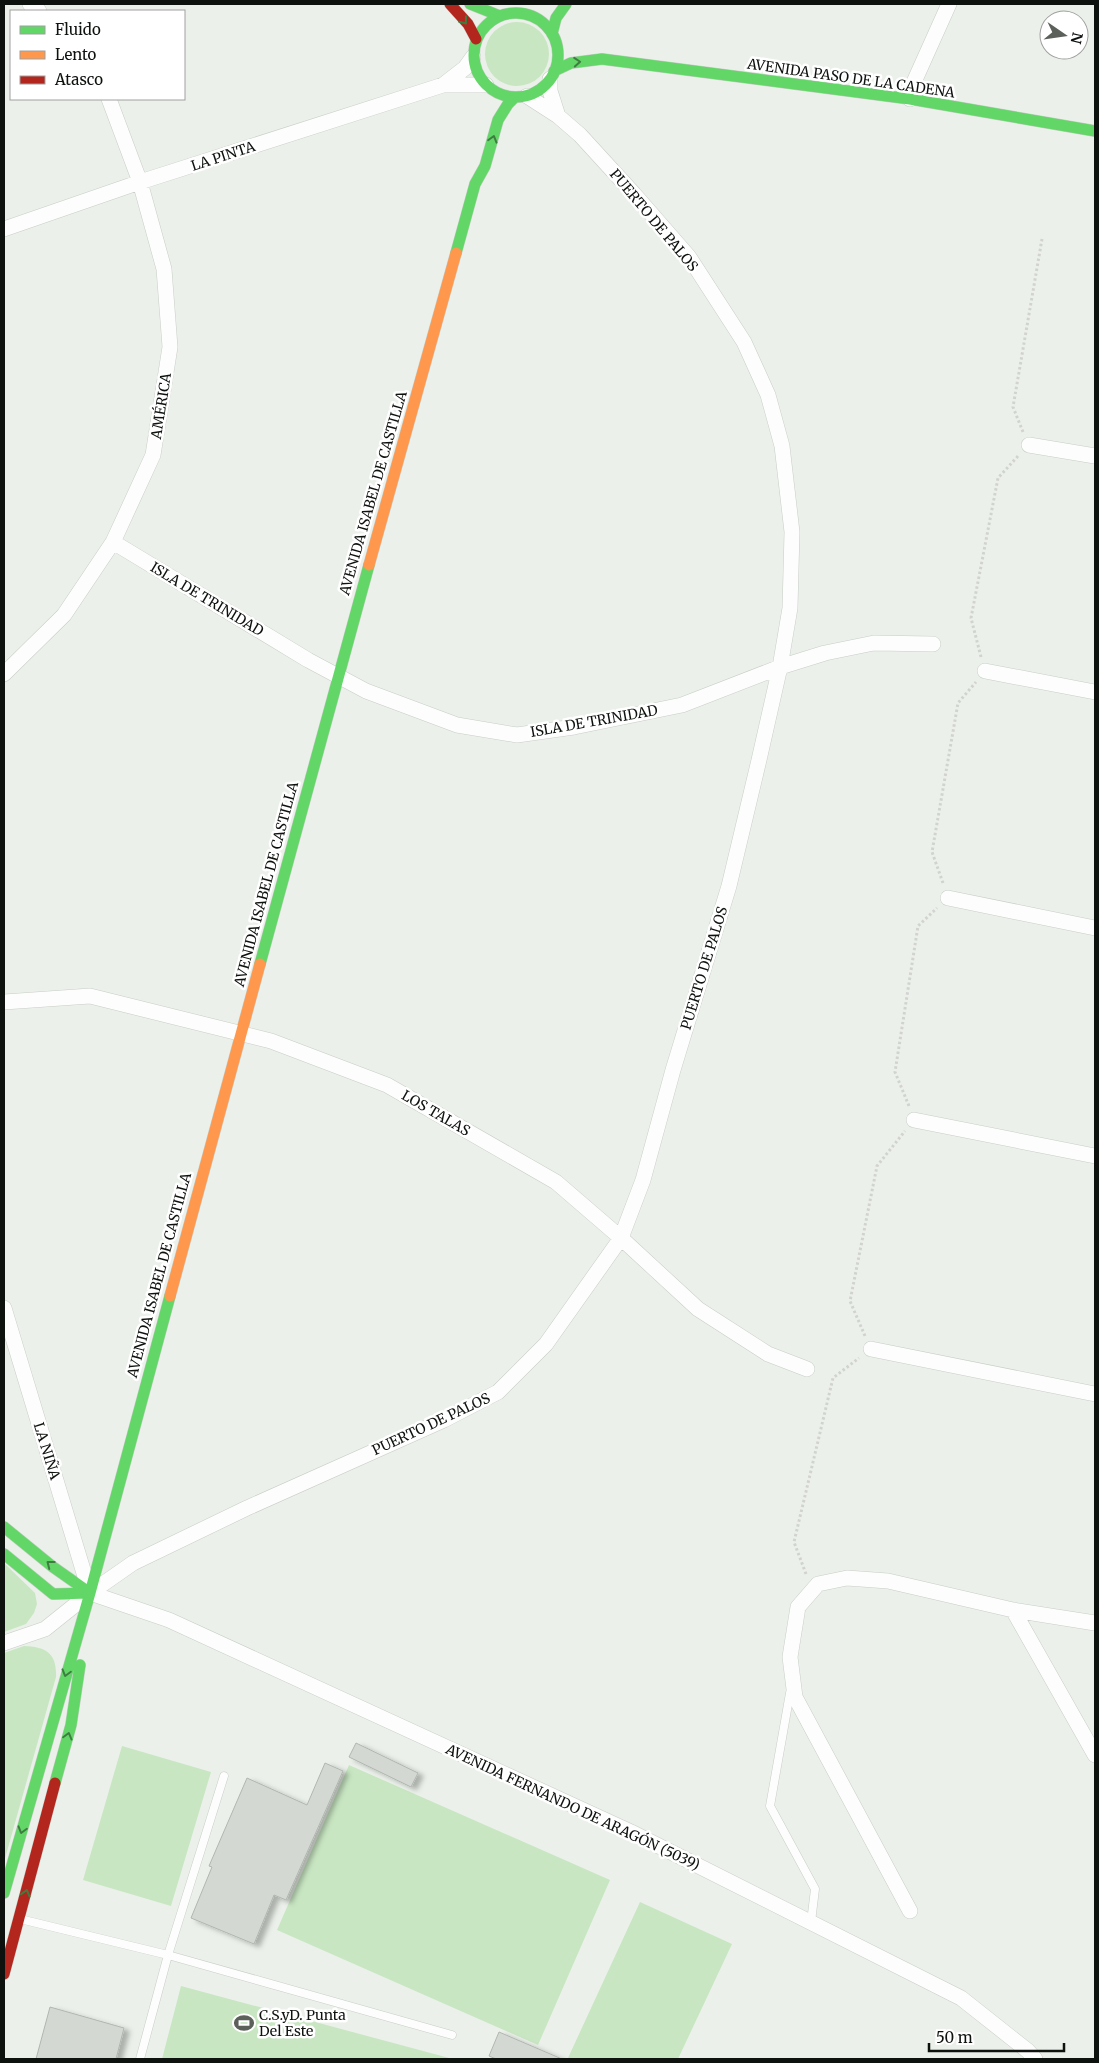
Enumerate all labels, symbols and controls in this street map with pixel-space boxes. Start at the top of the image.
legend [10,10,185,100]
north arrow [1039,10,1089,60]
one-way arrow [459,15,467,24]
text: Fluido [55,20,101,39]
text: N [1067,31,1087,45]
text: Lento [55,45,97,64]
street label: AVENIDA PASO DE LA CADENA [745,54,956,101]
one-way arrow [573,57,581,68]
text: Atasco [54,70,103,89]
one-way arrow [488,135,498,143]
street label: LA PINTA [189,137,257,175]
street label: PUERTO DE PALOS [606,165,702,275]
street label: AMÉRICA [147,372,175,441]
street label: AVENIDA ISABEL DE CASTILLA [335,389,411,598]
street label: ISLA DE TRINIDAD [147,558,267,640]
street label: ISLA DE TRINIDAD [529,701,660,741]
street label: AVENIDA ISABEL DE CASTILLA [230,779,302,989]
street label: PUERTO DE PALOS [677,904,731,1032]
street label: LOS TALAS [398,1086,474,1140]
street label: AVENIDA ISABEL DE CASTILLA [123,1170,195,1380]
street label: PUERTO DE PALOS [369,1389,493,1459]
street label: LA NIÑA [30,1420,64,1482]
one-way arrow [47,1562,56,1570]
one-way arrow [61,1669,71,1677]
one-way arrow [62,1732,73,1741]
street label: AVENIDA FERNANDO DE ARAGÓN (5039) [442,1740,703,1874]
one-way arrow [17,1825,27,1833]
one-way arrow [21,1890,31,1898]
place label: C.S.yD. Punta Del Este [259,2006,346,2040]
sports icon: C.S.yD. Punta Del Este [233,2012,255,2034]
scale bar [929,2020,1064,2052]
text: 50 m [936,2028,973,2047]

